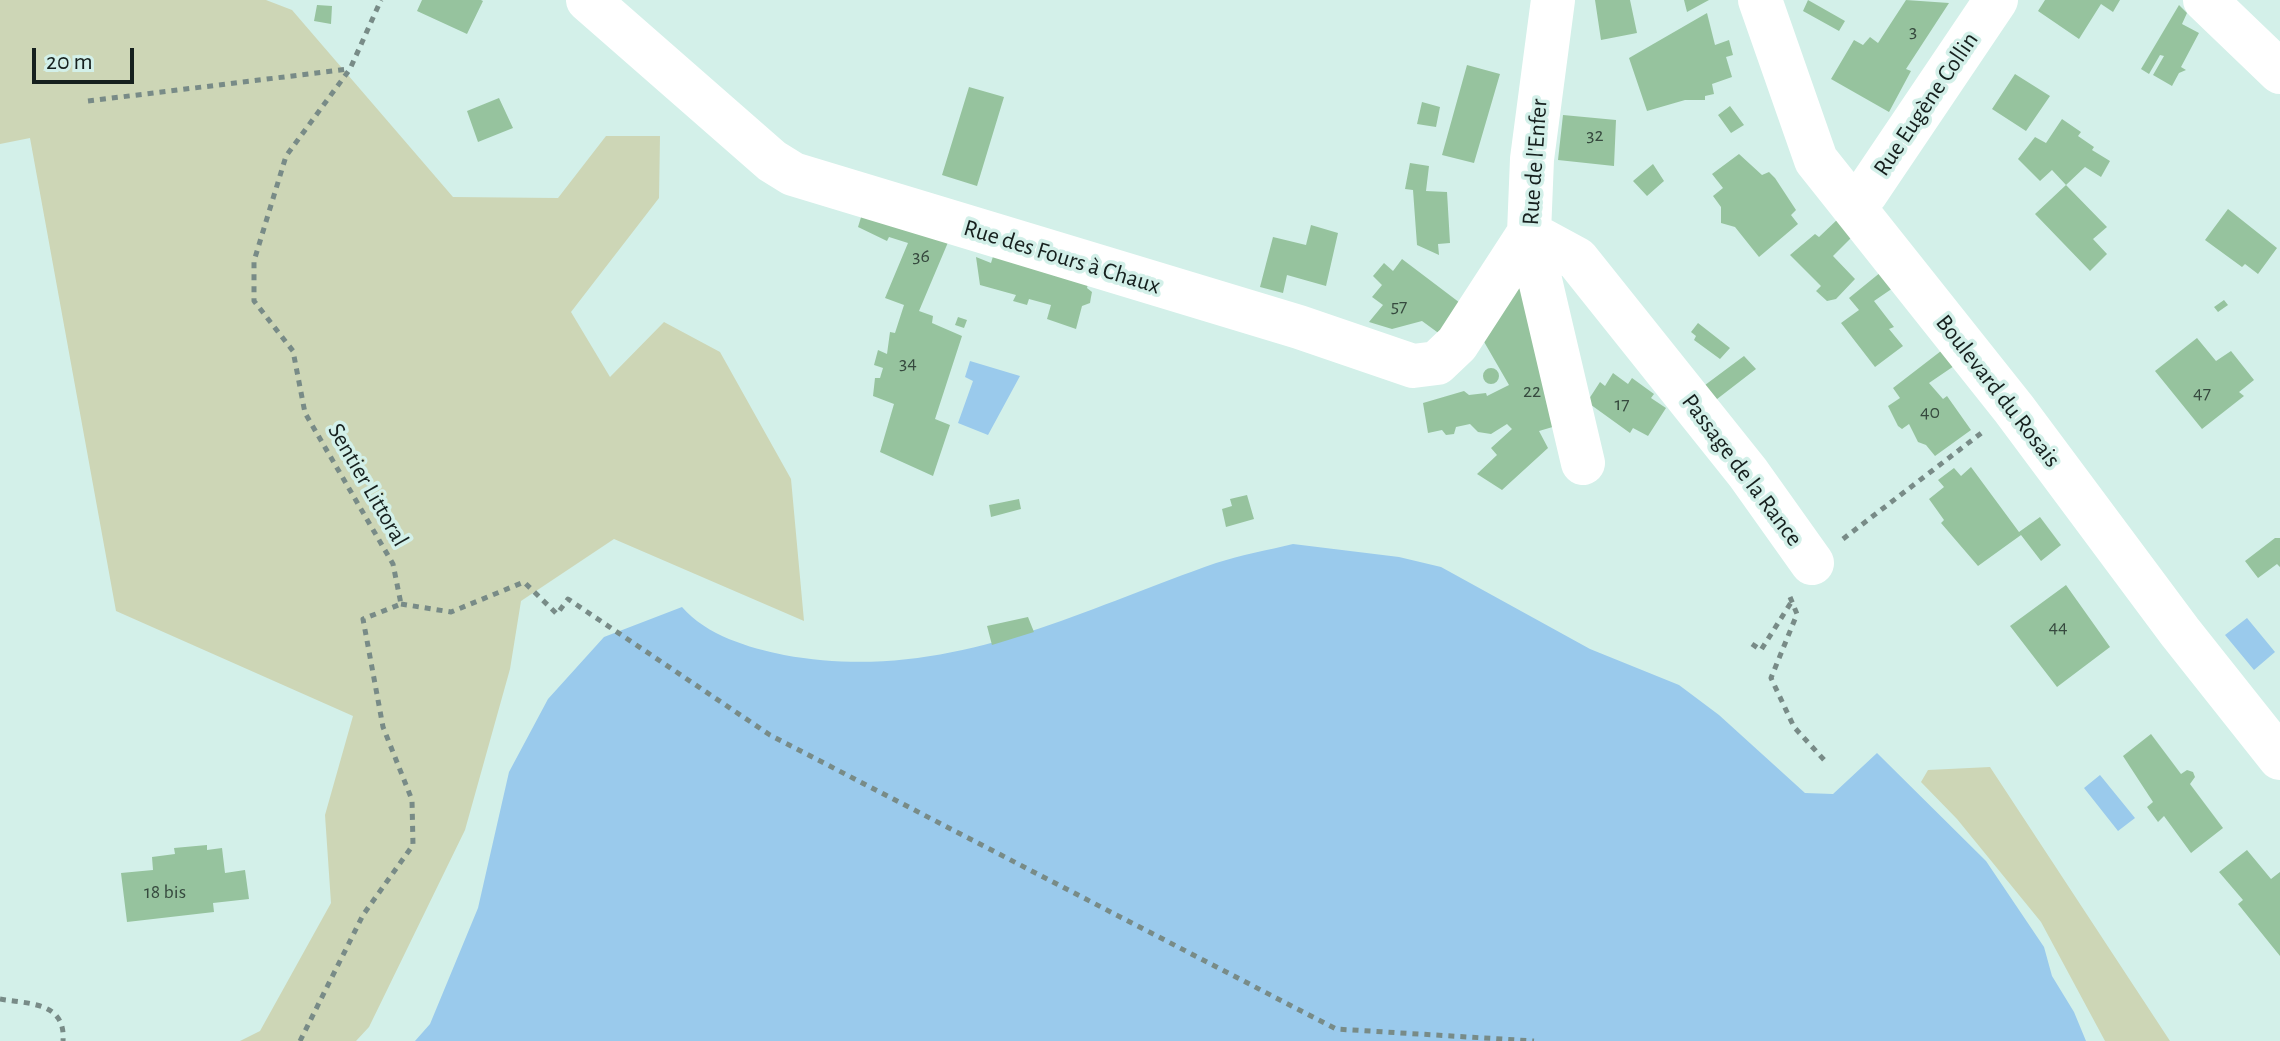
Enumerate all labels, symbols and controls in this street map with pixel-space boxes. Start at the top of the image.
house number: 3 [1909,19,1917,43]
street label: Rue Eugène Collin [1867,27,1985,181]
scale bar [36,32,138,82]
text: 20 m [46,50,93,74]
street label: Rue de l'Enfer [1516,98,1554,226]
house number: 32 [1586,123,1604,147]
street label: Rue des Fours à Chaux [960,213,1164,301]
house number: 36 [912,244,930,268]
house number: 57 [1391,294,1407,318]
street label: Boulevard du Rosais [1929,309,2067,473]
house number: 34 [899,351,917,375]
house number: 22 [1523,379,1541,403]
house number: 47 [2193,381,2211,405]
street label: Passage de la Rance [1675,388,1809,552]
house number: 17 [1614,392,1630,416]
house number: 40 [1920,400,1940,424]
street label: Sentier Littoral [321,418,415,552]
house number: 44 [2048,615,2068,639]
house number: 18 bis [144,880,186,904]

